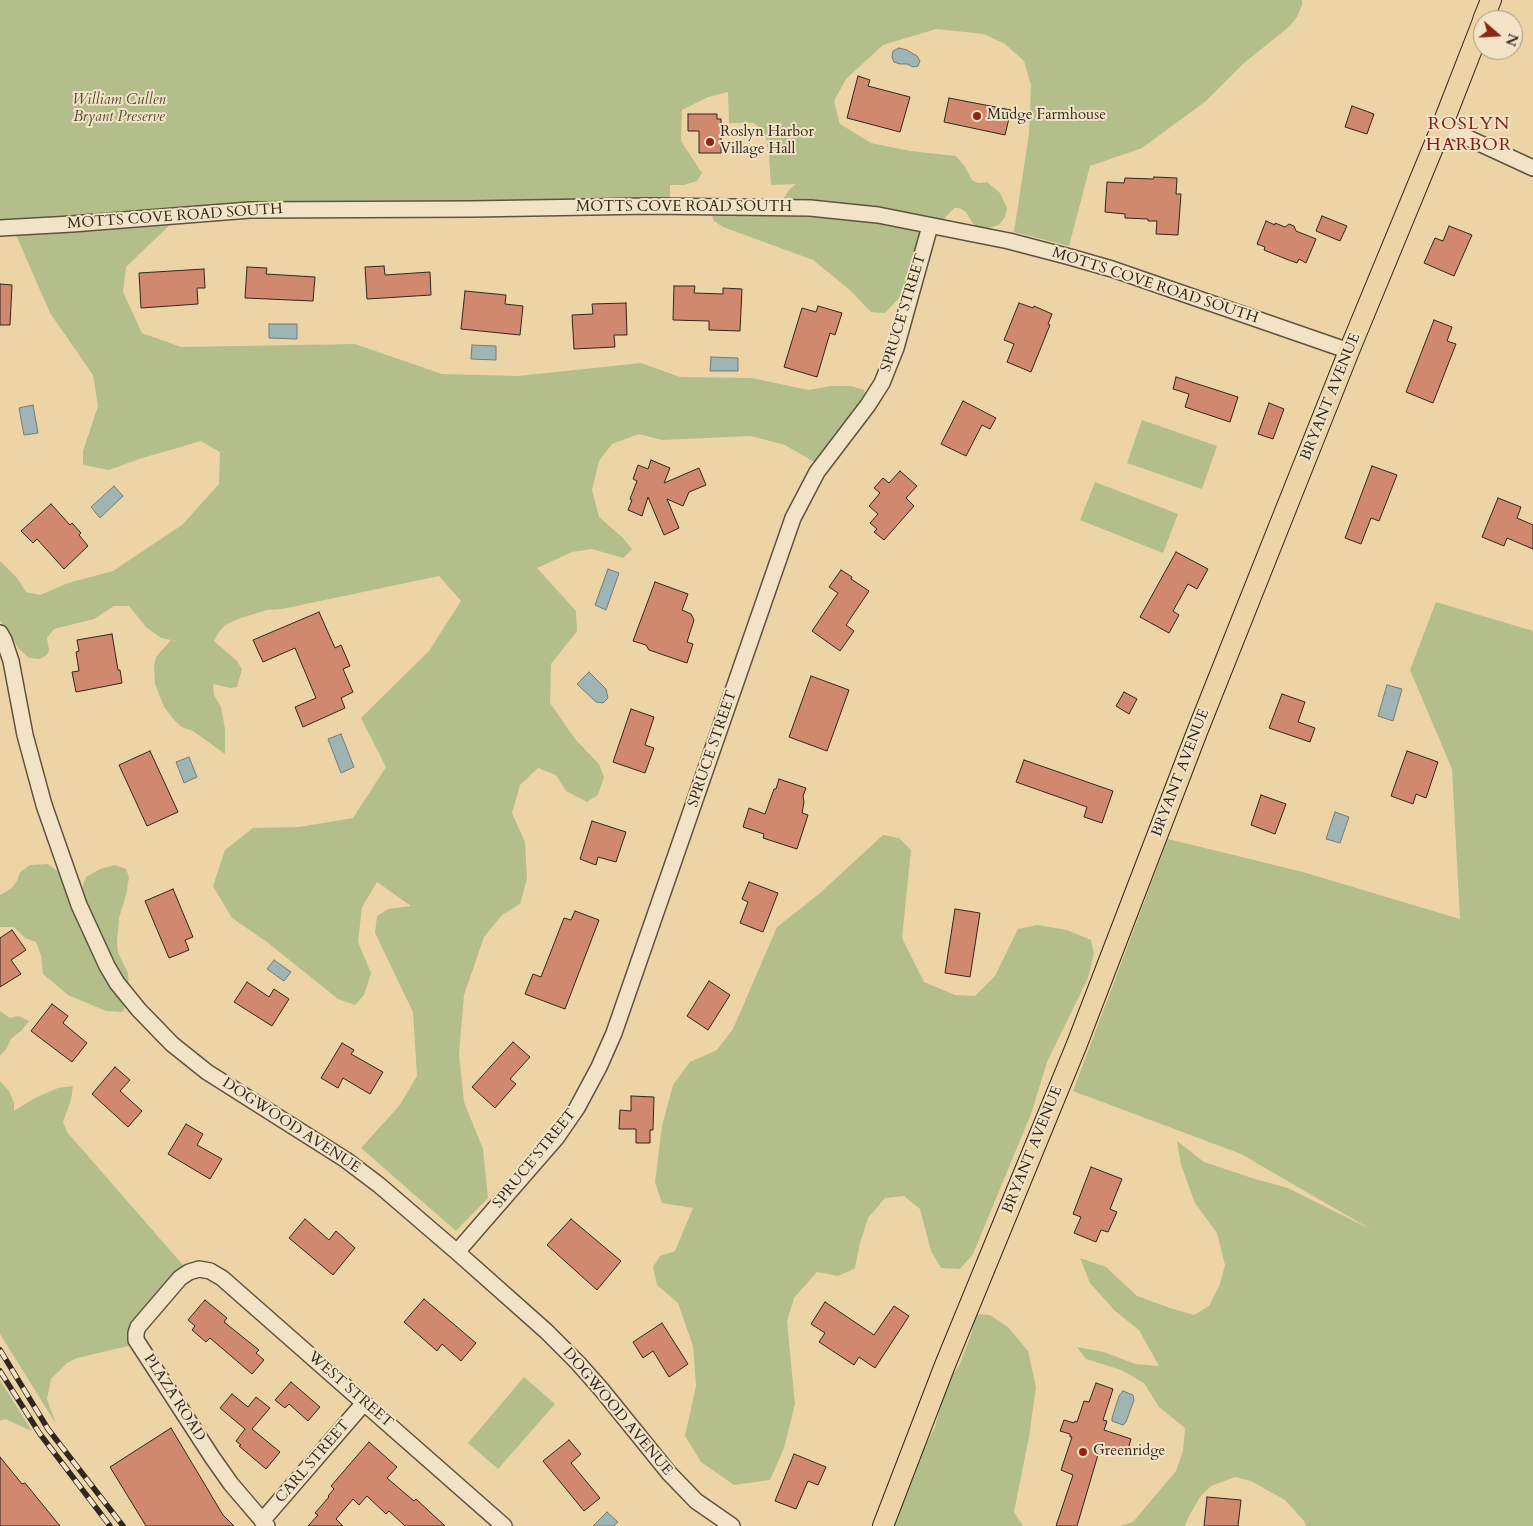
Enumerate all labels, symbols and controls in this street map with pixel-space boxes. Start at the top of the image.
north arrow [1473,10,1523,60]
text: N [1501,31,1523,49]
park label: William Cullen Bryant Preserve [72,92,166,127]
place label: Mudge Farmhouse [987,107,1106,125]
marker: Mudge Farmhouse [971,110,983,122]
district label: ROSLYN HARBOR [1425,114,1513,156]
place label: Roslyn Harbor Village Hall [720,124,814,159]
marker: Roslyn Harbor Village Hall [704,136,716,148]
street label: MOTTS COVE ROAD SOUTH [576,199,792,217]
street label: MOTTS COVE ROAD SOUTH [67,200,283,234]
street label: MOTTS COVE ROAD SOUTH [1050,244,1260,328]
street label: SPRUCE STREET [878,252,930,374]
street label: BRYANT AVENUE [1297,331,1365,463]
street label: SPRUCE STREET [685,688,741,810]
street label: BRYANT AVENUE [1148,707,1214,839]
street label: DOGWOOD AVENUE [219,1075,363,1177]
street label: BRYANT AVENUE [999,1084,1067,1216]
street label: SPRUCE STREET [490,1106,580,1212]
street label: DOGWOOD AVENUE [558,1345,676,1479]
street label: WEST STREET [304,1348,396,1432]
street label: PLAZA ROAD [139,1351,209,1445]
street label: CARL STREET [272,1417,354,1507]
place label: Greenridge [1093,1443,1165,1461]
marker: Greenridge [1077,1446,1089,1458]

